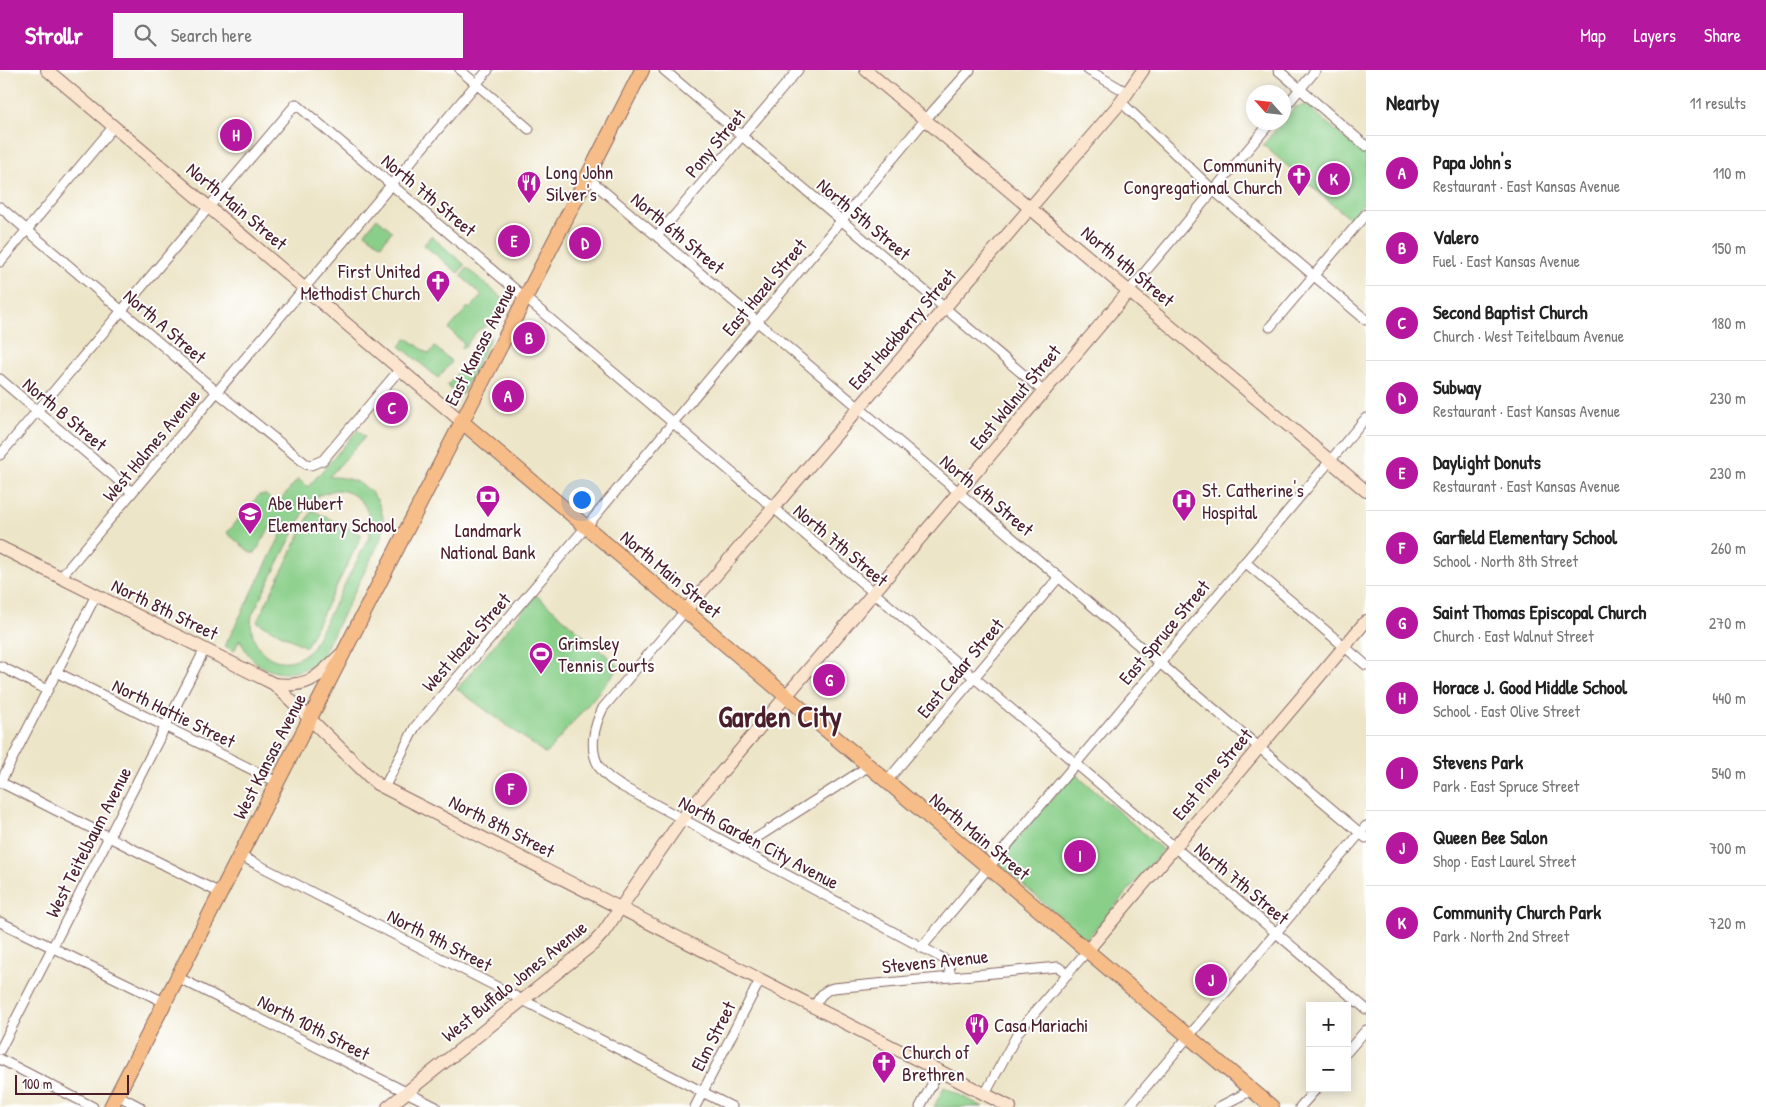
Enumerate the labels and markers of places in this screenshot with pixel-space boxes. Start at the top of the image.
pin: H [220,116,252,154]
place label: Community Congregational Church [1124,152,1282,200]
place label: Long John Silver's [546,159,613,207]
pin: K [1318,160,1350,198]
church icon: Community Congregational Church [1286,163,1312,197]
restaurant icon: Long John Silver's [516,170,542,204]
pin: E [498,222,530,260]
pin: D [569,224,601,262]
place label: First United Methodist Church [300,258,421,306]
church icon: First United Methodist Church [425,269,451,303]
pin: B [513,319,545,357]
pin: A [492,377,524,415]
pin: C [376,389,408,427]
place label: St. Catherine's Hospital [1202,477,1304,525]
bank icon: Landmark National Bank [475,484,501,518]
hospital icon: St. Catherine's Hospital [1171,488,1197,522]
place label: Abe Hubert Elementary School [268,490,397,538]
school or university icon: Abe Hubert Elementary School [237,501,263,535]
place label: Landmark National Bank [440,517,536,565]
place label: Grimsley Tennis Courts [558,630,654,678]
sports icon: Grimsley Tennis Courts [528,641,554,675]
pin: G [813,661,845,699]
pin: F [495,770,527,808]
pin: I [1064,837,1096,875]
pin: J [1195,961,1227,999]
restaurant icon: Casa Mariachi [964,1012,990,1046]
place label: Casa Mariachi [994,1012,1088,1038]
place label: Church of Brethren [902,1039,970,1087]
church icon: Church of Brethren [871,1050,897,1084]

